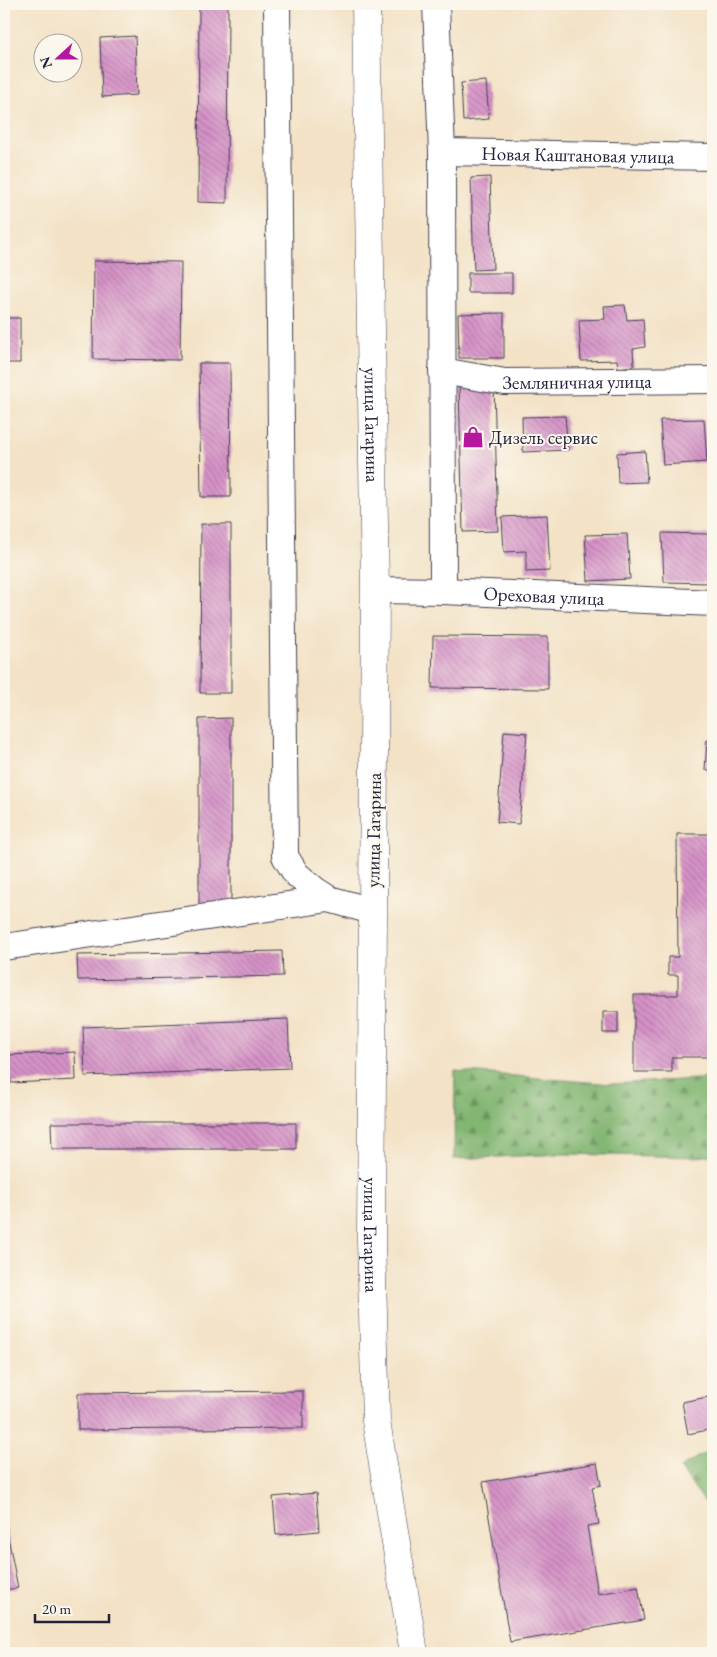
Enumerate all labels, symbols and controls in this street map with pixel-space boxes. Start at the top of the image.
north arrow [32,32,82,82]
text: N [35,54,56,71]
street label: Новая Каштановая улица [481,141,675,169]
street label: улица Гагарина [359,367,385,483]
street label: Земляничная улица [502,369,652,395]
shop icon: Дизель сервис [460,424,486,450]
place label: Дизель сервис [489,425,598,450]
street label: Ореховая улица [483,581,605,611]
street label: улица Гагарина [360,772,387,888]
street label: улица Гагарина [358,1177,384,1293]
scale bar [35,1592,109,1624]
text: 20 m [42,1599,71,1618]

